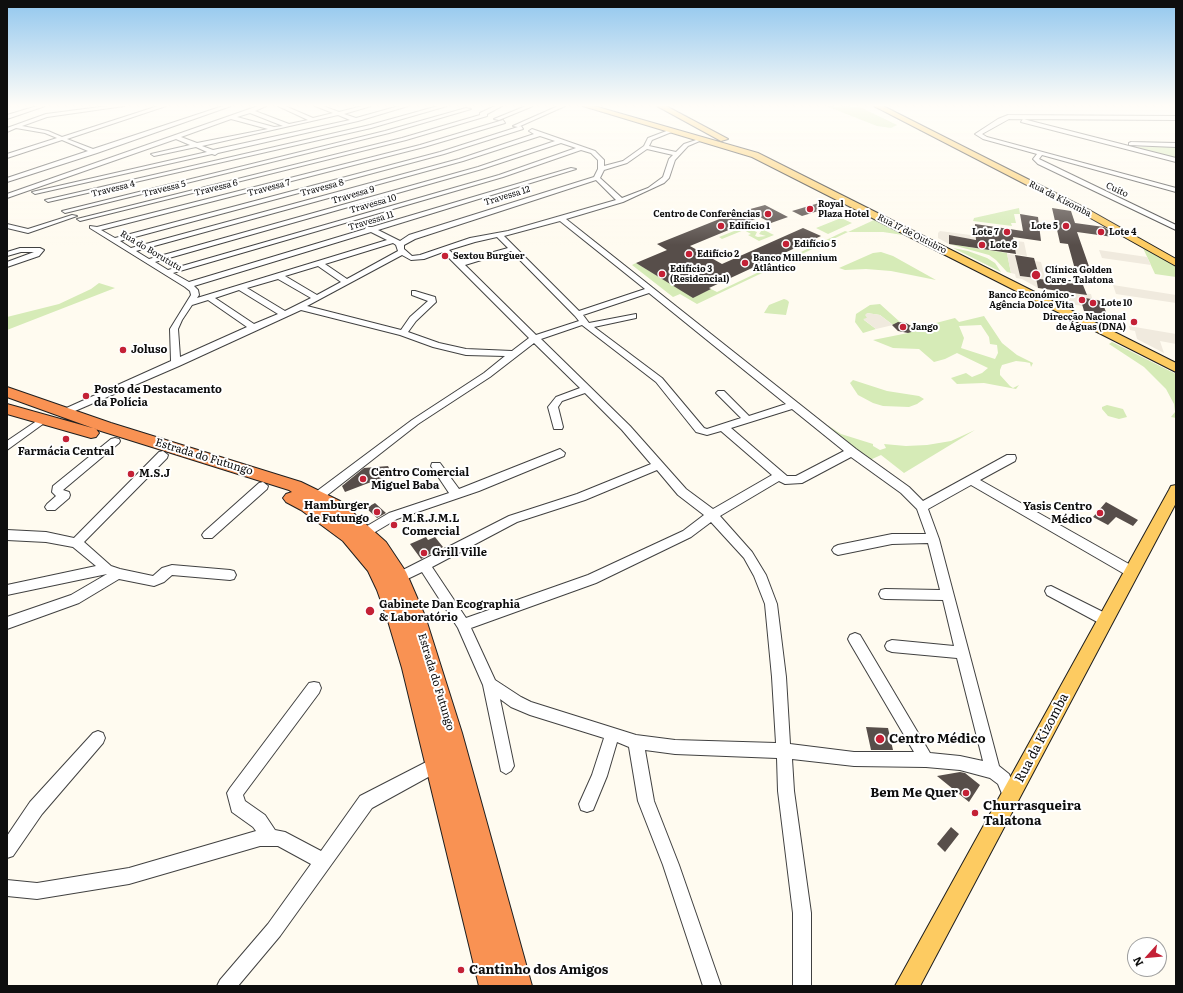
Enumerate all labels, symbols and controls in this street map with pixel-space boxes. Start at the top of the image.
street label: Travessa 6 [193,177,239,199]
street label: Travessa 7 [246,177,292,199]
street label: Travessa 8 [299,177,345,199]
street label: Travessa 4 [90,178,136,200]
street label: Travessa 5 [141,178,187,200]
street label: Rua da Kizomba [1027,179,1093,219]
street label: Cuito [1104,180,1130,200]
street label: Travessa 9 [330,184,376,206]
street label: Travessa 12 [483,184,531,208]
street label: Travessa 10 [348,192,398,216]
place label: Royal Plaza Hotel [818,199,869,220]
marker: Royal Plaza Hotel [805,204,815,214]
street label: Travessa 11 [347,209,395,233]
place label: Centro de Conferências [653,209,760,219]
marker: Centro de Conferências [763,209,773,219]
street label: Rua 17 de Outubro [876,212,948,256]
marker: Edifício 1 [716,221,726,231]
place label: Edifício 1 [729,221,770,231]
place label: Lote 5 [1031,221,1058,231]
marker: Lote 5 [1061,221,1071,231]
place label: Lote 7 [972,227,999,237]
marker: Lote 7 [1002,227,1012,237]
marker: Lote 4 [1096,227,1106,237]
place label: Lote 4 [1109,227,1137,237]
street label: Rua do Borututu [118,228,184,274]
marker: Edifício 5 [781,239,791,249]
place label: Edifício 5 [794,239,836,249]
marker: Lote 8 [977,240,987,250]
place label: Lote 8 [990,240,1017,250]
marker: Edifício 2 [684,249,694,259]
place label: Edifício 2 [697,249,739,259]
marker: Sextou Burguer [440,251,450,261]
place label: Sextou Burguer [453,251,525,261]
place label: Banco Millennium Atlântico [753,253,837,274]
marker: Banco Millennium Atlântico [740,258,750,268]
place label: Edifício 3 (Residencial) [670,264,729,285]
place label: Clínica Golden Care - Talatona [1045,265,1113,286]
marker: Edifício 3 (Residencial) [657,269,667,279]
marker: Clínica Golden Care - Talatona [1030,269,1042,281]
place label: Banco Económico - Agência Dolce Vita [989,290,1074,311]
marker: Banco Económico - Agência Dolce Vita [1077,295,1087,305]
marker: Lote 10 [1088,298,1098,308]
place label: Lote 10 [1101,298,1132,308]
place label: Direcção Nacional de Águas (DNA) [1043,312,1126,333]
marker: Direcção Nacional de Águas (DNA) [1129,317,1139,327]
marker: Jango [898,322,908,332]
place label: Jango [911,322,938,332]
place label: Joluso [131,343,167,357]
marker: Joluso [118,345,128,355]
place label: Posto de Destacamento da Polícia [94,383,222,409]
marker: Posto de Destacamento da Polícia [81,391,91,401]
marker: Farmácia Central [61,434,71,444]
street label: Estrada do Futungo [154,436,254,478]
place label: Farmácia Central [18,445,114,459]
place label: Centro Comercial Miguel Baba [371,466,469,492]
place label: M.S.J [139,467,170,481]
marker: M.S.J [126,469,136,479]
marker: Centro Comercial Miguel Baba [358,474,368,484]
place label: Hamburger de Futungo [304,499,369,525]
place label: Yasis Centro Médico [1023,500,1092,526]
marker: Hamburger de Futungo [372,507,382,517]
marker: Yasis Centro Médico [1095,508,1105,518]
place label: M.R.J.M.L Comercial [402,512,460,538]
marker: M.R.J.M.L Comercial [389,520,399,530]
place label: Grill Ville [432,546,487,560]
marker: Grill Ville [419,548,429,558]
place label: Gabinete Dan Ecographia & Laboratório [379,598,520,624]
marker: Gabinete Dan Ecographia & Laboratório [364,605,376,617]
street label: Estrada do Futungo [415,632,457,732]
street label: Rua da Kizomba [1012,690,1072,786]
place label: Centro Médico [889,731,986,747]
marker: Centro Médico [874,733,886,745]
place label: Bem Me Quer [870,785,958,801]
marker: Bem Me Quer [961,788,971,798]
place label: Churrasqueira Talatona [983,798,1081,829]
marker: Churrasqueira Talatona [970,808,980,818]
north arrow [1127,937,1167,977]
text: N [1128,954,1146,970]
place label: Cantinho dos Amigos [469,962,608,978]
marker: Cantinho dos Amigos [456,965,466,975]

